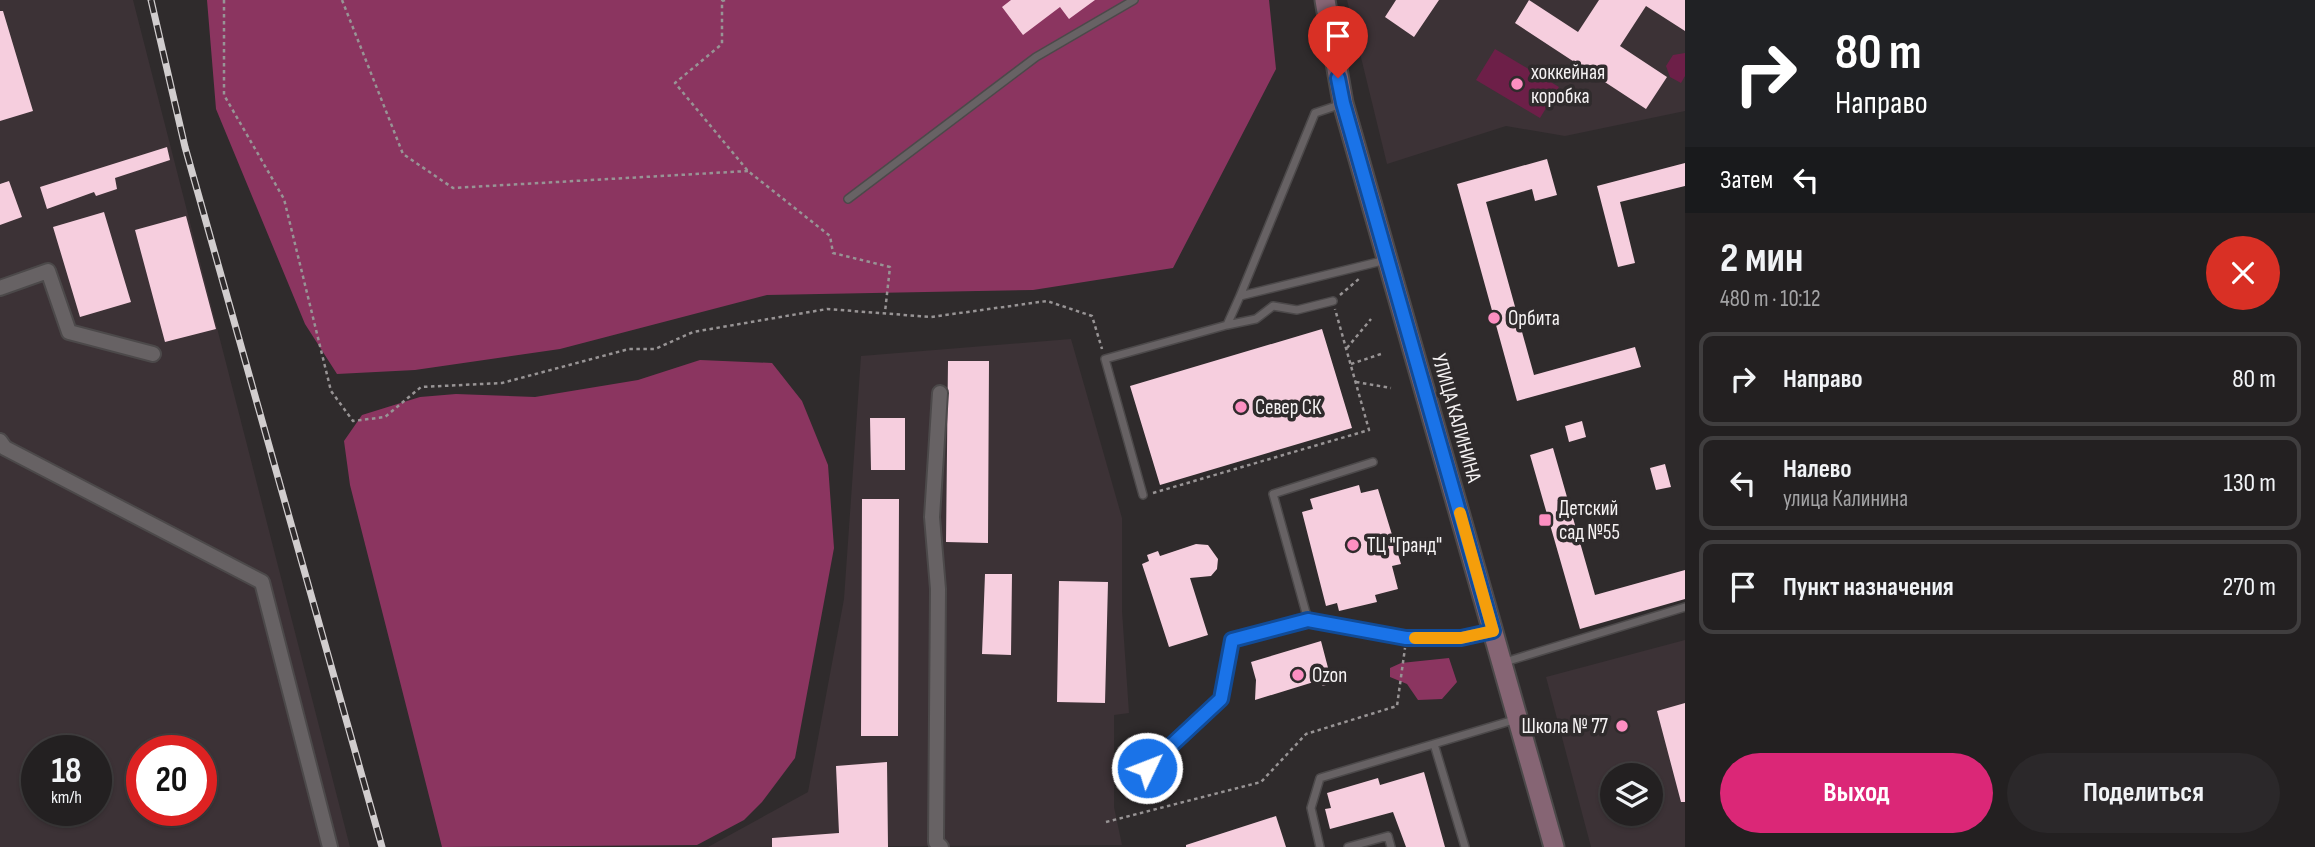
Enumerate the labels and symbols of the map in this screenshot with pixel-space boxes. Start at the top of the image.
pin [1308,6,1368,78]
place label: хоккейная коробка [1531,60,1605,109]
marker: хоккейная коробка [1509,76,1525,92]
place label: Орбита [1508,306,1560,331]
marker: Орбита [1486,310,1502,326]
street label: УЛИЦА КАЛИНИНА [1426,351,1487,486]
place label: Север СК [1255,395,1322,420]
marker: Север СК [1233,399,1249,415]
place label: Детский сад №55 [1559,496,1620,545]
marker: Детский сад №55 [1537,512,1553,528]
place label: ТЦ "Гранд" [1367,533,1442,558]
marker: ТЦ "Гранд" [1345,537,1361,553]
place label: Ozon [1312,663,1347,688]
marker: Ozon [1290,667,1306,683]
place label: Школа № 77 [1521,714,1609,739]
marker: Школа № 77 [1614,718,1630,734]
position arrow [1110,731,1184,805]
speed limit sign: 20 [126,735,217,826]

